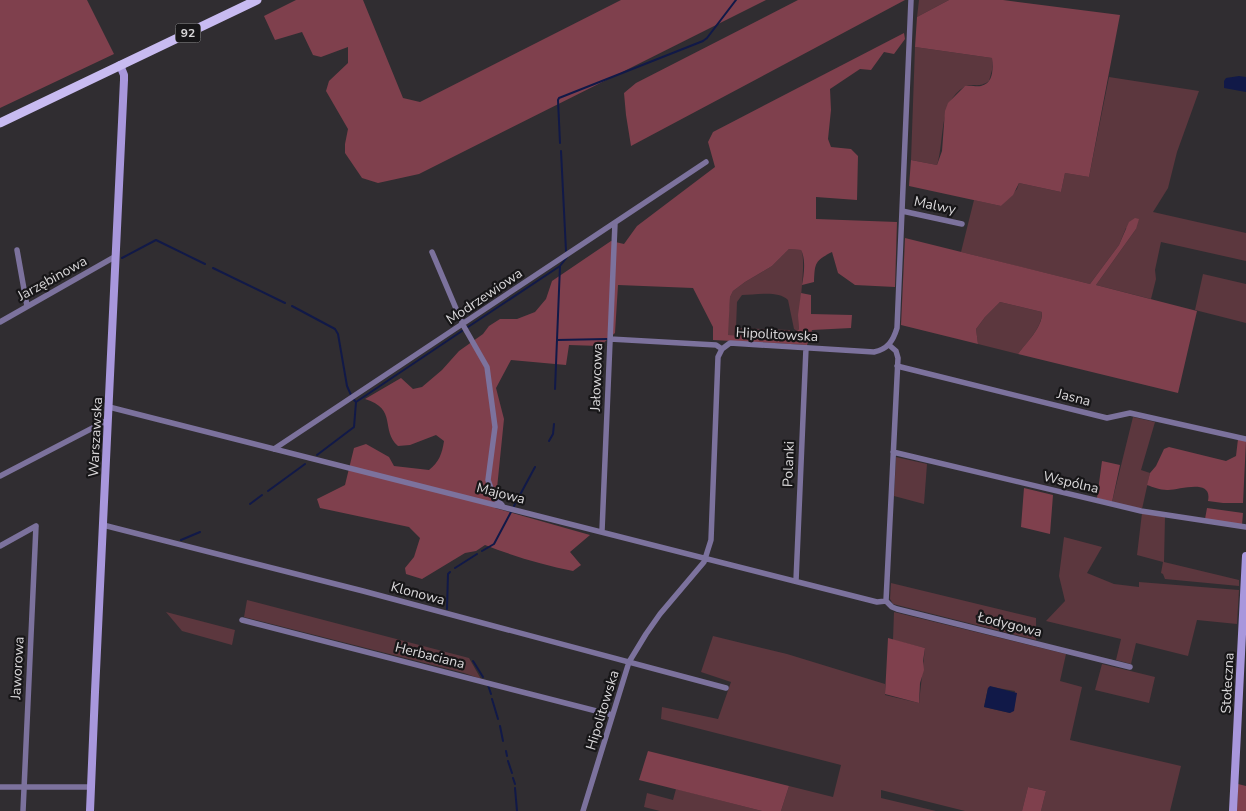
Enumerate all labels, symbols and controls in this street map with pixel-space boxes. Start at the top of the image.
road number: 92 [176,23,200,42]
street label: Malwy [912,192,958,219]
street label: Jarzębinowa [13,251,90,306]
street label: Modrzewiowa [442,264,526,329]
street label: Hipolitowska [735,323,819,346]
street label: Jałowcowa [586,342,607,413]
street label: Jasna [1054,384,1093,411]
street label: Warszawska [84,397,107,478]
street label: Polanki [778,441,799,487]
street label: Wspólna [1041,467,1101,498]
street label: Majowa [475,478,527,509]
street label: Klonowa [389,577,447,610]
street label: Łodygowa [975,607,1044,642]
street label: Jaworowa [6,636,29,701]
street label: Herbaciana [393,638,467,673]
street label: Stołeczna [1216,652,1239,714]
street label: Hipolitowska [581,668,624,752]

